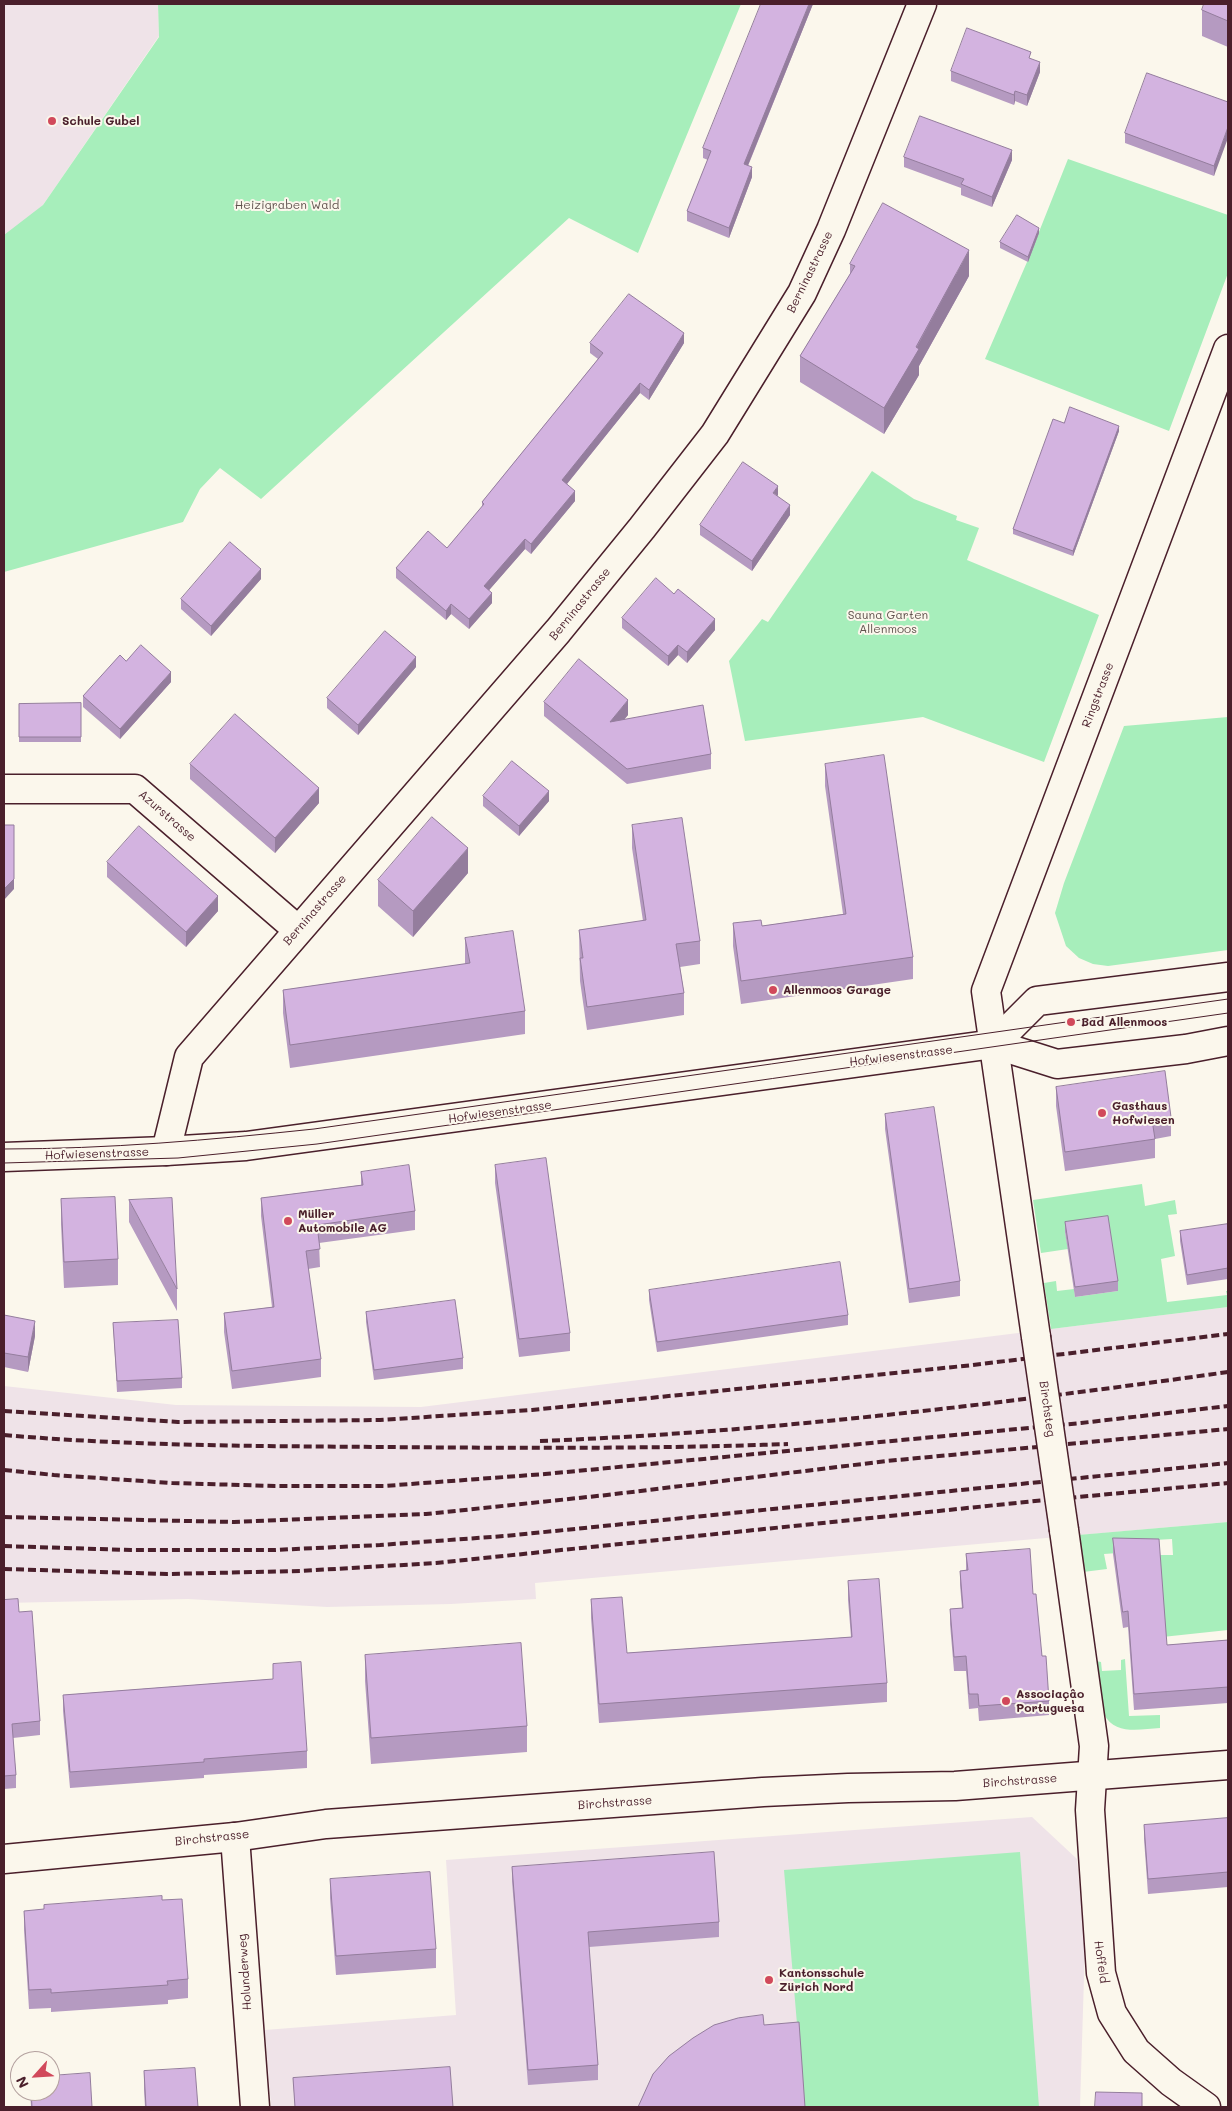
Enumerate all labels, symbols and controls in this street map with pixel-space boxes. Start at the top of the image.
place label: Schule Gubel [62,114,139,128]
marker: Schule Gubel [46,115,58,127]
park label: Heizigraben Wald [235,198,339,212]
street label: Berninastrasse [784,229,836,315]
street label: Berninastrasse [546,565,614,643]
park label: Sauna Garten Allenmoos [848,608,928,636]
street label: Ringstrasse [1079,660,1117,730]
street label: Azurstrasse [135,787,199,845]
street label: Berninastrasse [280,872,350,948]
place label: Allenmoos Garage [783,983,891,997]
marker: Allenmoos Garage [767,984,779,996]
place label: Bad Allenmoos [1081,1015,1167,1029]
marker: Bad Allenmoos [1065,1016,1077,1028]
street label: Hofwiesenstrasse [848,1042,954,1070]
street label: Hofwiesenstrasse [447,1098,553,1126]
place label: Gasthaus Hofwiesen [1112,1099,1175,1127]
marker: Gasthaus Hofwiesen [1096,1107,1108,1119]
street label: Hofwiesenstrasse [45,1145,149,1163]
place label: Müller Automobile AG [298,1207,387,1235]
marker: Müller Automobile AG [282,1215,294,1227]
street label: Birchsteg [1036,1380,1058,1438]
place label: Associaçâo Portuguesa [1016,1687,1085,1715]
marker: Associaçâo Portuguesa [1000,1695,1012,1707]
street label: Birchstrasse [982,1771,1058,1791]
street label: Birchstrasse [577,1793,653,1813]
street label: Birchstrasse [174,1827,250,1849]
street label: Holunderweg [235,1933,255,2011]
street label: Hoffeld [1091,1940,1111,1984]
place label: Kantonsschule Zürich Nord [779,1966,864,1994]
marker: Kantonsschule Zürich Nord [763,1974,775,1986]
north arrow [10,2051,60,2101]
text: N [11,2073,33,2091]

